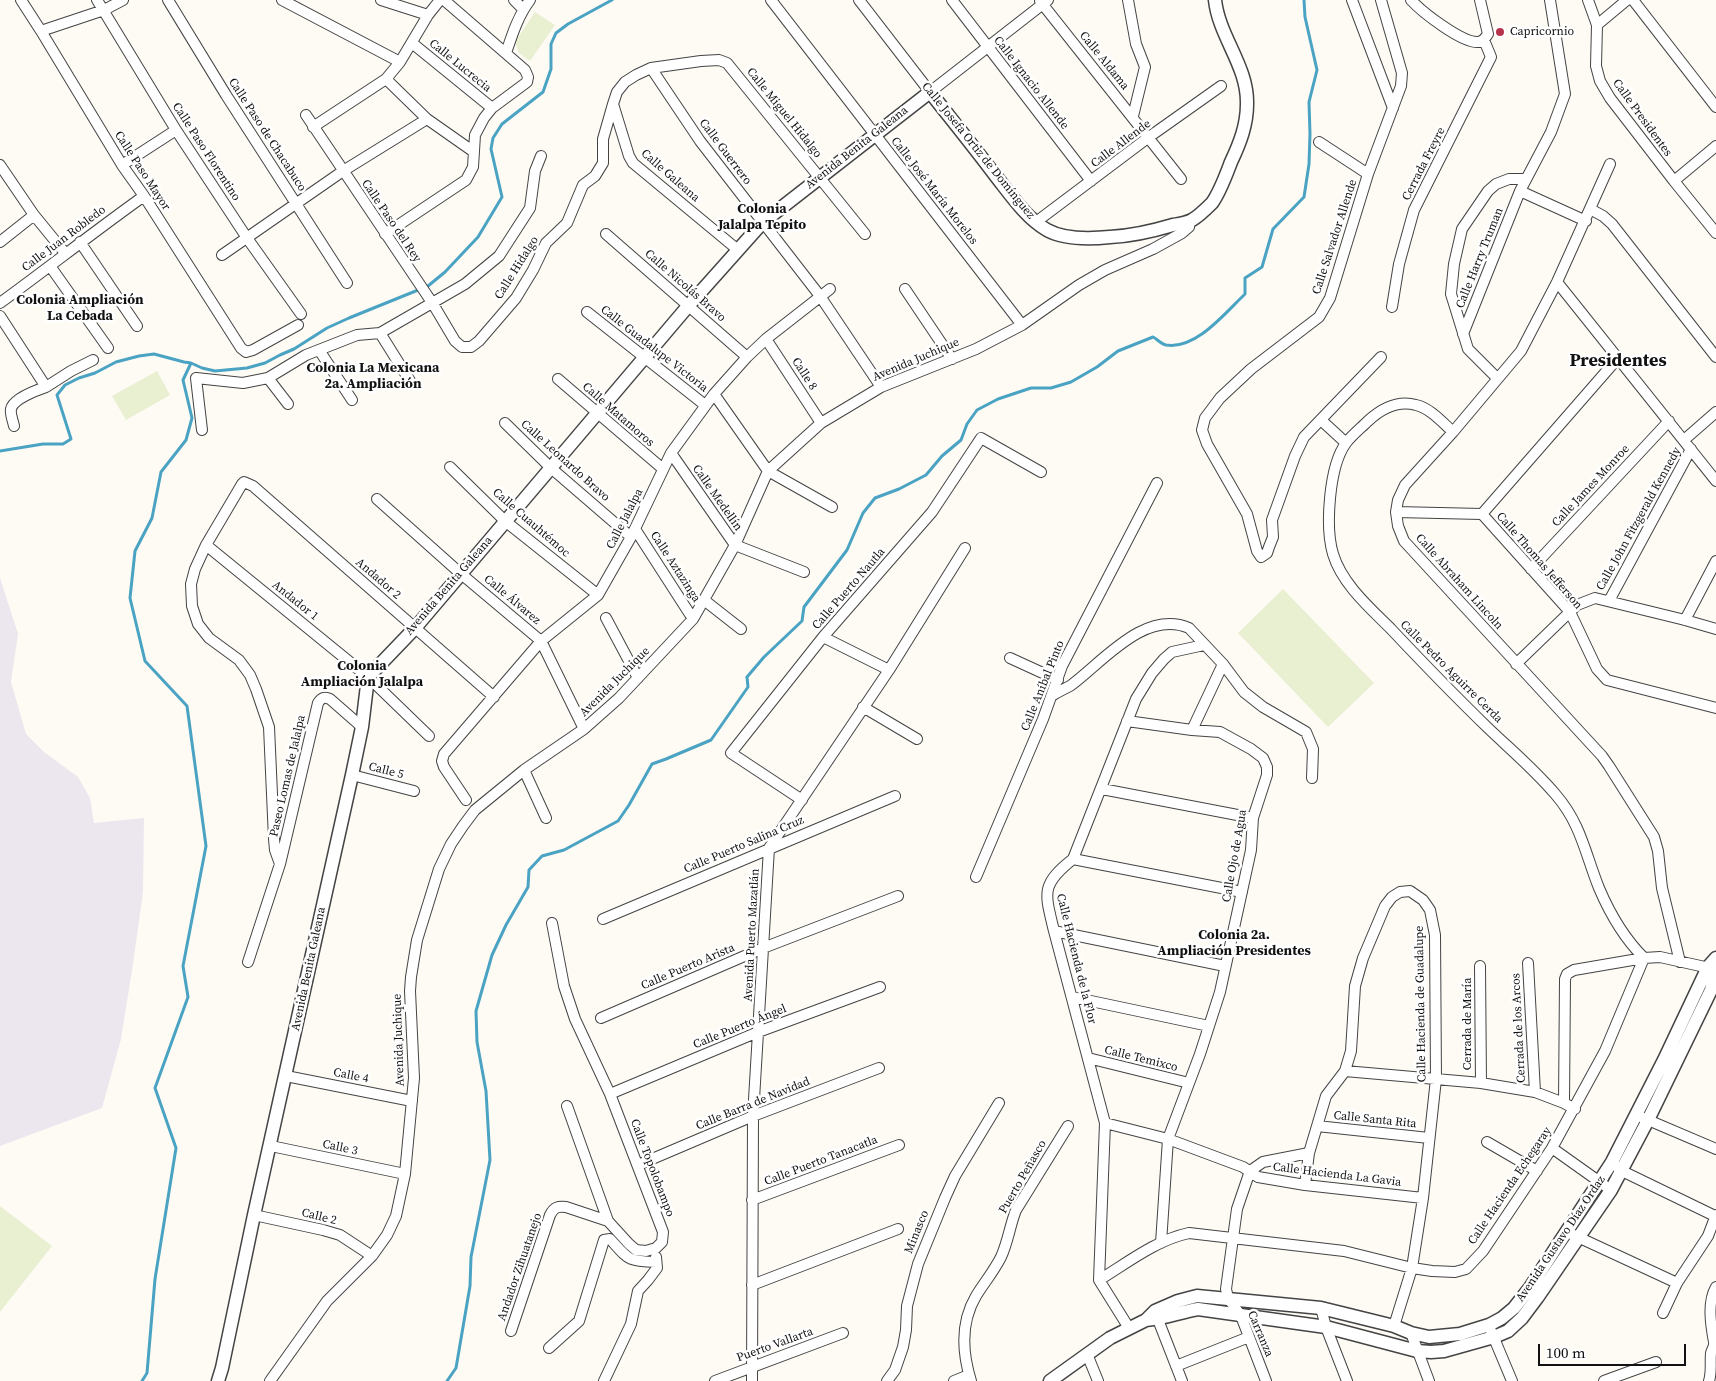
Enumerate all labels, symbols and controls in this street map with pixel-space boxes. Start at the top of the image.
place label: Capricornio [1510,25,1574,39]
marker: Capricornio [1494,26,1506,38]
street label: Calle Aldama [1076,29,1132,93]
street label: Calle Ignacio Allende [990,34,1072,132]
street label: Calle Lucrecia [426,37,494,95]
street label: Calle Miguel Hidalgo [743,65,825,161]
street label: Calle Paso de Chacabuco [225,76,309,194]
street label: Calle Presidentes [1609,77,1675,159]
street label: Calle Josefa Ortiz de Domínguez [918,80,1038,222]
street label: Calle Paso Florentino [169,100,243,204]
street label: Avenida Benita Galeana [803,103,911,193]
street label: Calle Guerrero [696,116,754,188]
street label: Calle Allende [1088,117,1154,171]
street label: Cerrada Freyre [1399,125,1449,203]
street label: Calle Paso Mayor [111,129,173,213]
street label: Calle José María Morelos [888,134,980,248]
street label: Calle Galeana [638,147,702,205]
street label: Calle Paso del Rey [358,177,424,265]
street label: Calle Salvador Allende [1310,178,1360,296]
district label: Colonia Jalalpa Tepito [718,201,806,233]
street label: Calle Juan Robledo [19,203,109,275]
street label: Calle Harry Truman [1453,206,1507,310]
street label: Calle Hidalgo [492,234,542,302]
street label: Calle Nicolás Bravo [641,247,729,325]
district label: Colonia Ampliación La Cebada [16,292,144,324]
street label: Calle Guadalupe Victoria [597,303,711,395]
street label: Avenida Juchique [870,335,962,385]
district label: Presidentes [1569,350,1667,372]
street label: Calle 8 [788,355,820,393]
district label: Colonia La Mexicana 2a. Ampliación [306,360,440,392]
street label: Calle Matamoros [579,380,657,450]
street label: Calle Leonardo Bravo [518,417,612,505]
street label: Calle James Monroe [1549,442,1633,530]
street label: Calle John Fitzgerald Kennedy [1594,445,1684,593]
street label: Calle Medellín [689,462,745,534]
street label: Calle Cuauhtémoc [489,486,573,560]
street label: Calle Jalalpa [604,486,646,552]
street label: Calle Thomas Jefferson [1493,510,1585,612]
street label: Calle Aztazinga [647,529,703,605]
street label: Calle Abraham Lincoln [1412,531,1506,633]
street label: Avenida Benita Galeana [402,534,496,638]
street label: Calle Puerto Nautla [810,545,888,633]
street label: Andador 2 [352,555,404,603]
street label: Calle Álvarez [481,572,543,628]
street label: Andador 1 [269,578,321,624]
street label: Calle Pedro Aguirre Cerda [1397,618,1505,726]
street label: Calle Aníbal Pinto [1018,639,1068,733]
street label: Avenida Juchique [577,644,653,720]
district label: Colonia Ampliación Jalalpa [301,658,423,690]
street label: Paseo Lomas de Jalalpa [267,714,309,838]
street label: Calle 5 [367,760,405,782]
street label: Calle Ojo de Agua [1220,808,1250,904]
street label: Calle Puerto Salina Cruz [682,813,806,877]
street label: Avenida Puerto Mazatlán [741,868,763,1002]
street label: Calle Hacienda de la Flor [1053,892,1099,1026]
street label: Avenida Benita Galeana [289,906,329,1032]
street label: Calle Hacienda de Guadalupe [1412,926,1430,1082]
district label: Colonia 2a. Ampliación Presidentes [1157,927,1311,960]
street label: Calle Puerto Arista [639,941,737,993]
street label: Cerrada de los Arcos [1509,973,1529,1083]
street label: Cerrada de María [1461,978,1475,1070]
street label: Avenida Juchique [390,993,408,1087]
street label: Calle Puerto Ángel [691,1002,789,1052]
street label: Calle Temixco [1103,1043,1179,1075]
street label: Calle 4 [332,1066,370,1086]
street label: Calle Barra de Navidad [694,1075,812,1133]
street label: Calle Santa Rita [1333,1108,1417,1132]
street label: Calle Topolobampo [627,1117,677,1219]
street label: Calle Hacienda Echegaray [1465,1124,1555,1248]
street label: Calle Puerto Tanacatla [762,1133,880,1189]
street label: Calle 3 [321,1137,359,1159]
street label: Puerto Peñasco [996,1138,1050,1216]
street label: Calle Hacienda La Gavia [1272,1160,1402,1190]
street label: Avenida Gustavo Díaz Ordaz [1513,1173,1609,1305]
street label: Calle 2 [300,1206,338,1228]
street label: Minasco [902,1208,932,1256]
street label: Andador Zihuatanejo [495,1211,545,1323]
street label: Carranza [1244,1309,1276,1359]
street label: Puerto Vallarta [735,1325,815,1365]
scale bar [1541,1334,1688,1366]
text: 100 m [1546,1342,1586,1363]

